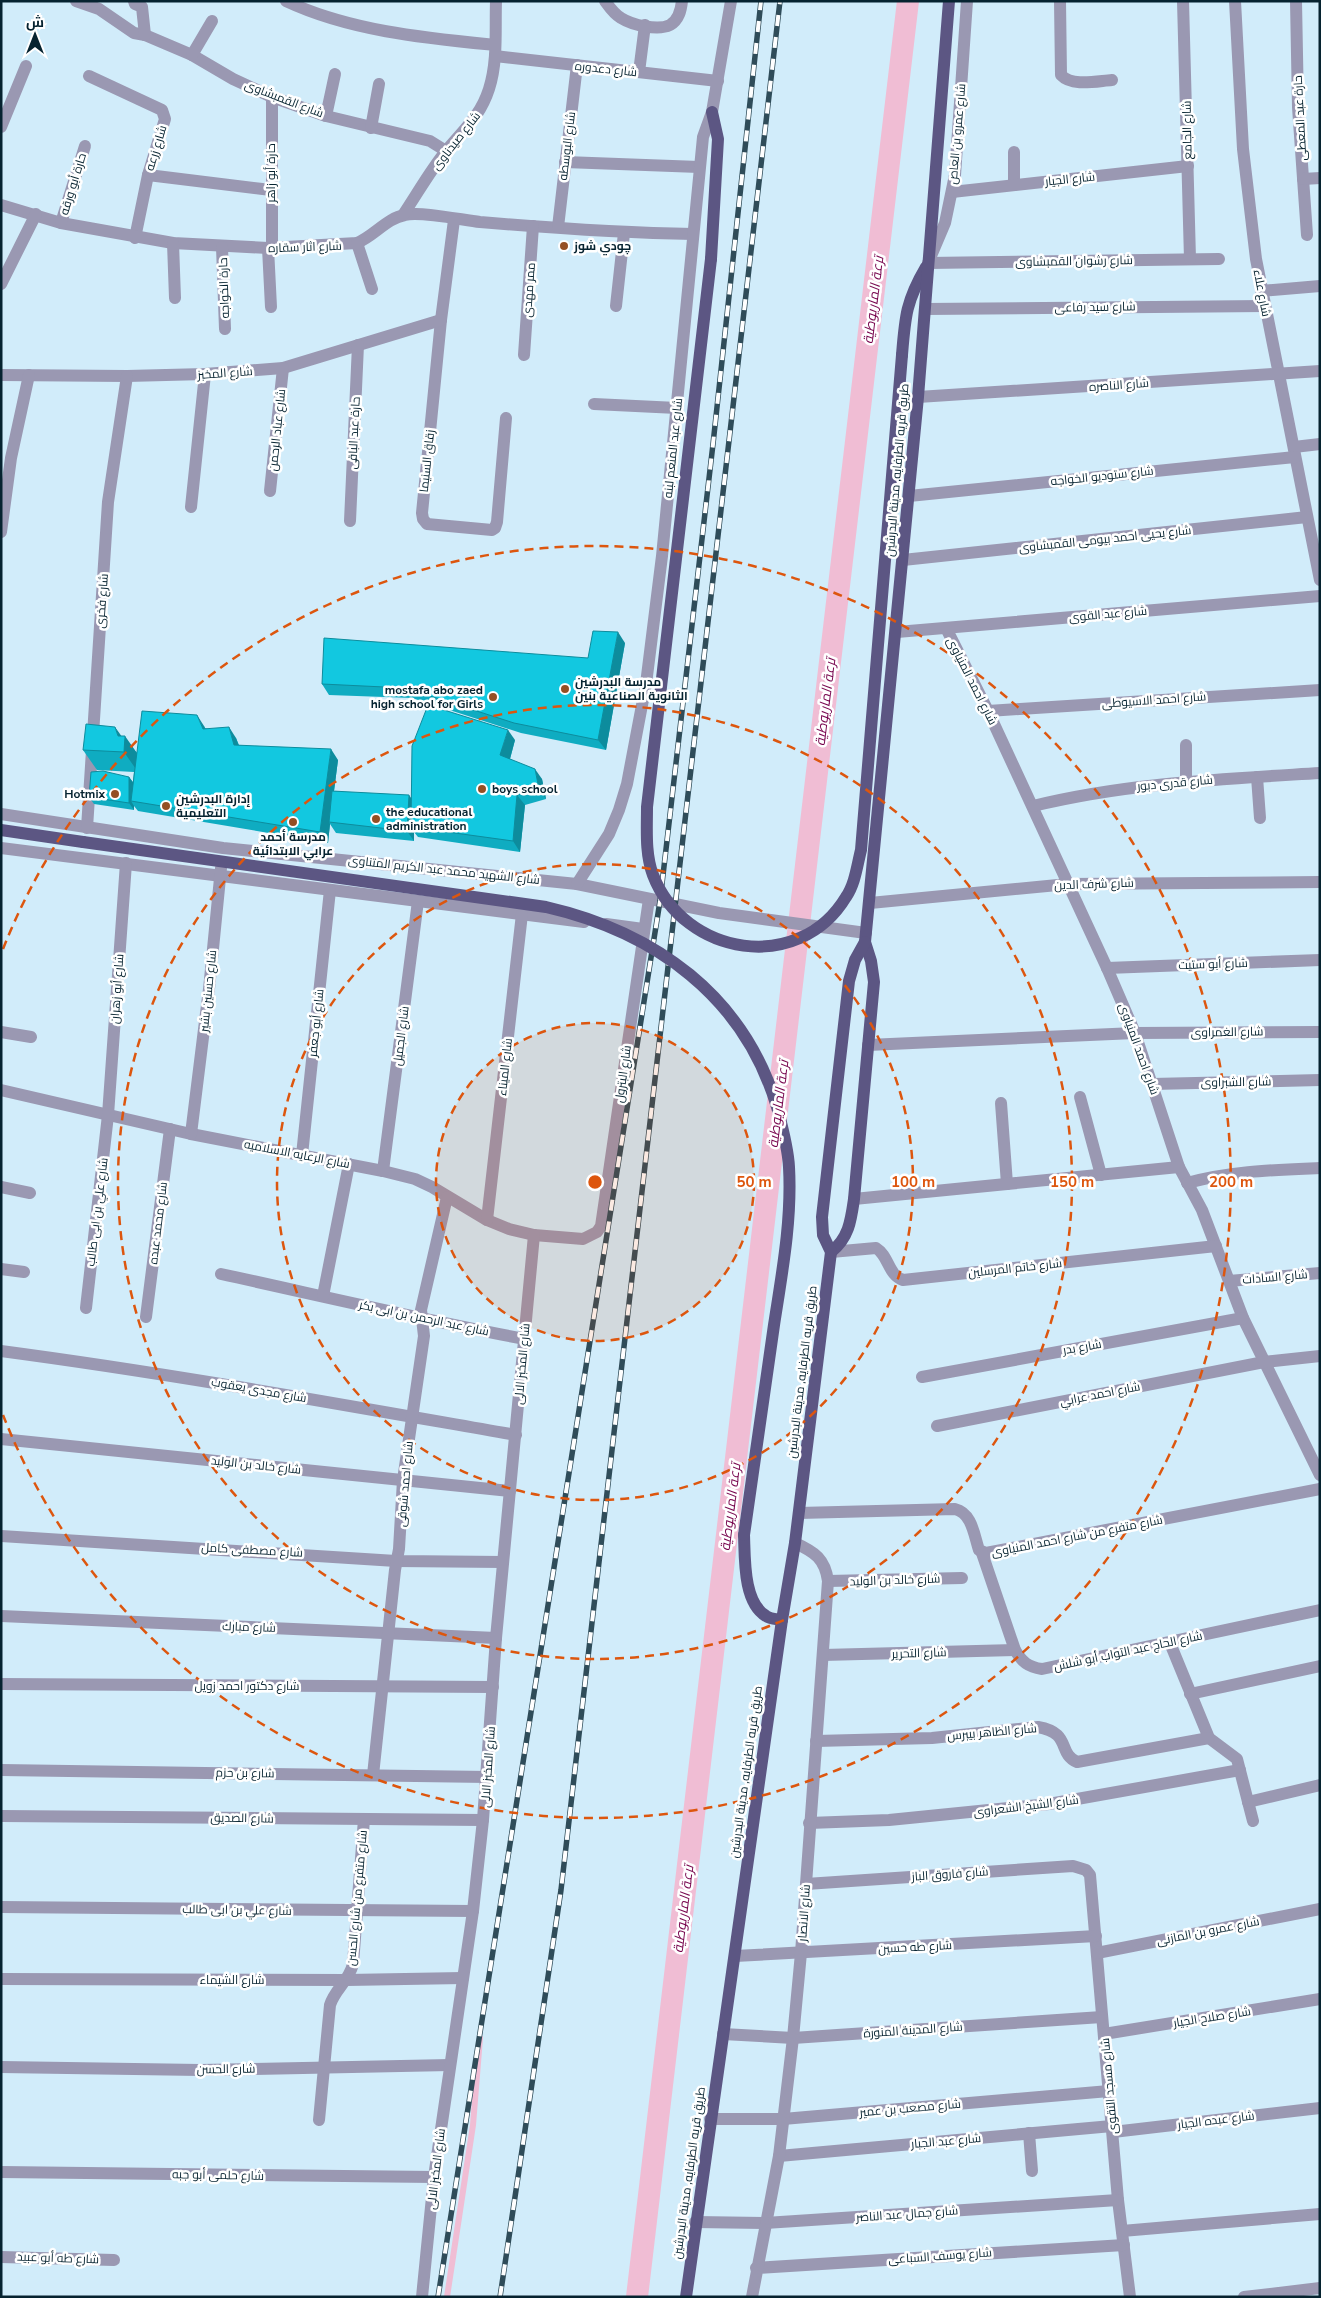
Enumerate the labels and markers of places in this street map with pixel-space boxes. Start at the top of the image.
place label: چودي شوز [573,238,631,256]
marker: چودي شوز [558,240,570,252]
place label: مدرسة البدرشين الثانوية الصناعية بنين [575,674,688,704]
place label: mostafa abo zaed high school for Girls [371,682,483,712]
marker: مدرسة البدرشين الثانوية الصناعية بنين [559,683,571,695]
marker: mostafa abo zaed high school for Girls [487,691,499,703]
place label: boys school [492,781,558,797]
marker: boys school [476,783,488,795]
place label: Hotmix [64,786,105,802]
marker: Hotmix [109,788,121,800]
place label: إدارة البدرشين التعليمية [176,791,251,821]
marker: إدارة البدرشين التعليمية [160,800,172,812]
place label: the educational administration [386,804,472,834]
marker: the educational administration [370,813,382,825]
marker: مدرسة أحمد عرابي الابتدائية [287,816,299,828]
place label: مدرسة أحمد عرابي الابتدائية [253,829,333,861]
centre of rings [586,1173,604,1191]

